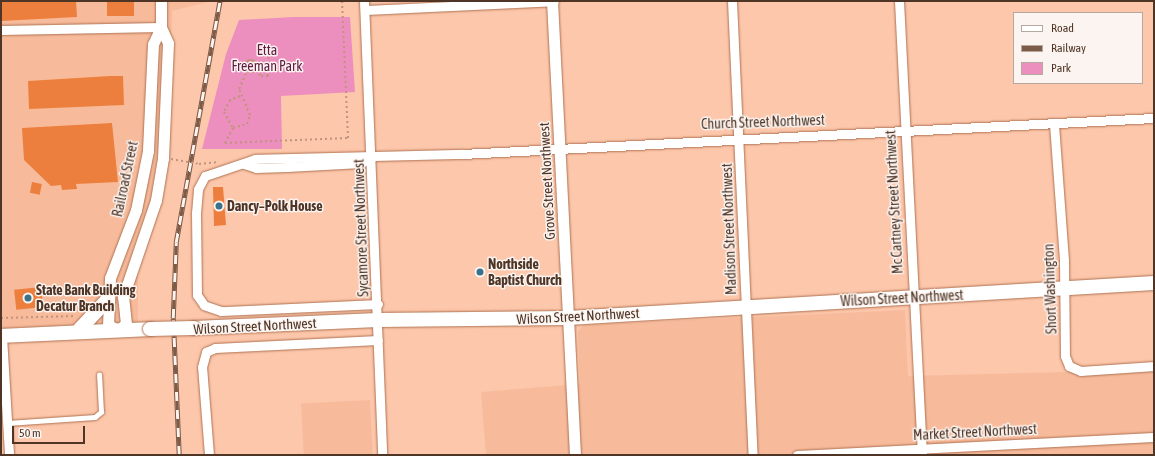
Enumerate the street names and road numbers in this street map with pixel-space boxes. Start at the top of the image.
street label: Church Street Northwest [701,111,825,133]
street label: Grove Street Northwest [536,122,558,240]
street label: Mc Cartney Street Northwest [882,130,906,274]
street label: Railroad Street [109,140,141,218]
street label: Sycamore Street Northwest [350,159,372,297]
street label: Madison Street Northwest [718,163,740,295]
street label: Short Washington [1040,244,1060,334]
street label: Wilson Street Northwest [840,286,964,310]
street label: Wilson Street Northwest [516,304,640,328]
street label: Wilson Street Northwest [193,314,317,338]
street label: Market Street Northwest [913,420,1037,444]

